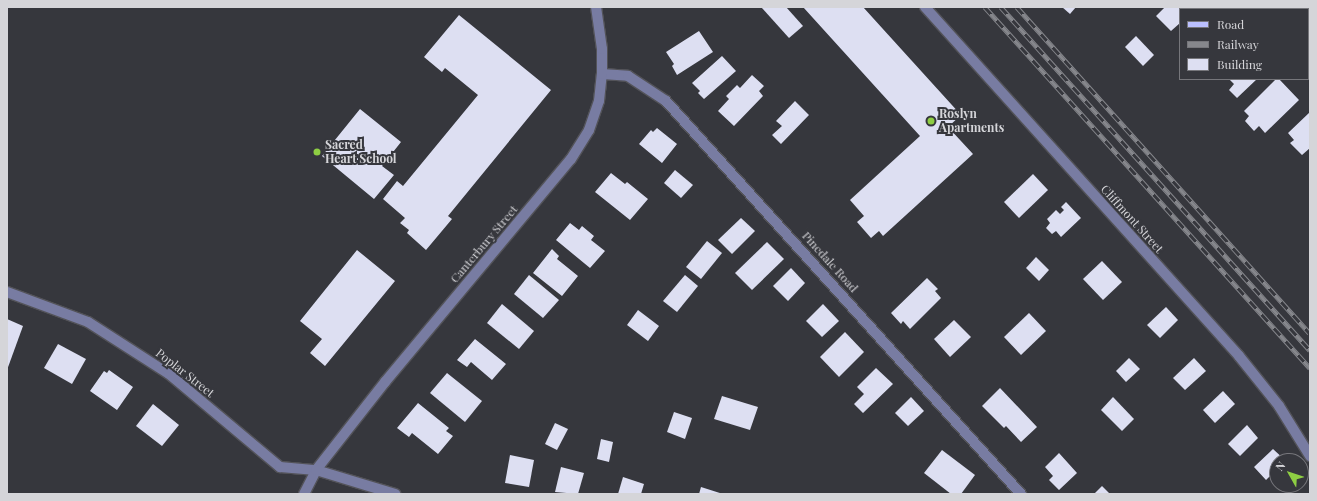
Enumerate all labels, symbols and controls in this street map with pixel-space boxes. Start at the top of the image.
legend [1179,8,1309,80]
text: Road [1217,16,1244,32]
text: Railway [1217,36,1259,52]
text: Building [1217,56,1262,72]
place label: Roslyn Apartments [939,107,1004,135]
marker: Roslyn Apartments [926,116,936,126]
place label: Sacred Heart School [325,138,397,166]
marker: Sacred Heart School [312,147,322,157]
street label: Cliffmont Street [1098,182,1166,256]
street label: Canterbury Street [447,202,521,286]
street label: Pinedale Road [799,229,861,295]
street label: Poplar Street [153,346,217,400]
north arrow [1269,453,1309,493]
text: N [1272,458,1288,474]

